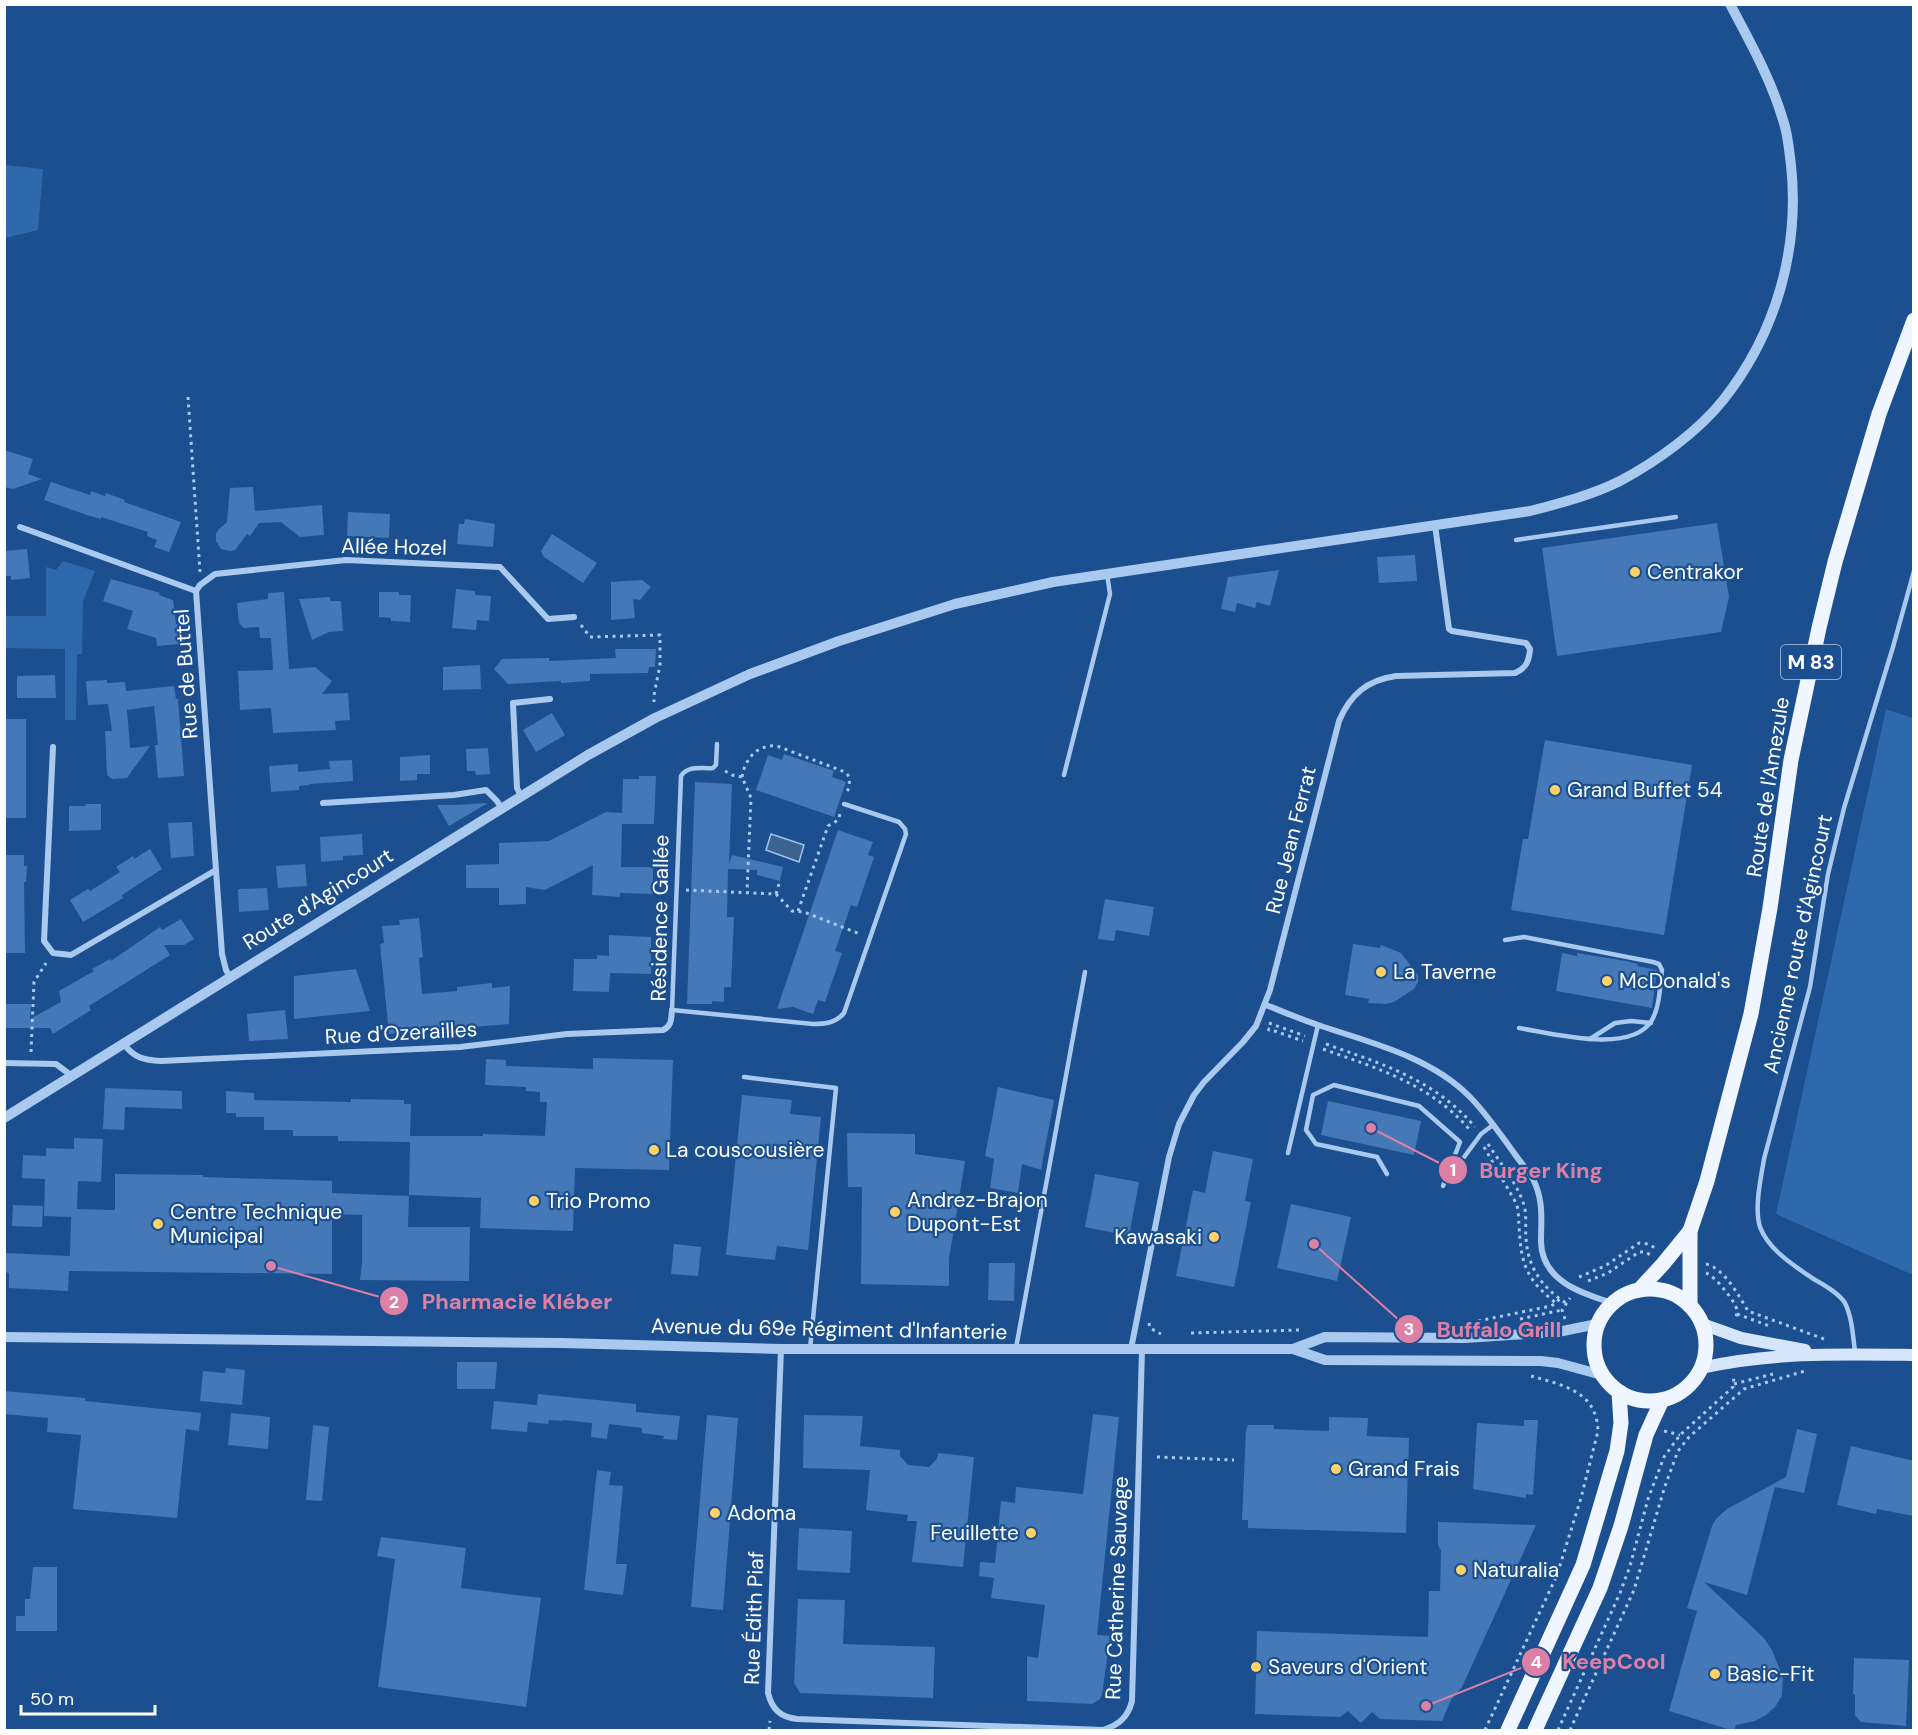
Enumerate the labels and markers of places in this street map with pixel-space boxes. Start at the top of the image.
place label: Centrakor [1647,558,1744,586]
marker: Centrakor [1628,565,1642,579]
place label: Grand Buffet 54 [1567,776,1723,804]
marker: Grand Buffet 54 [1548,783,1562,797]
place label: La Taverne [1393,958,1497,986]
marker: La Taverne [1374,965,1388,979]
place label: McDonald's [1619,967,1731,995]
marker: McDonald's [1600,974,1614,988]
place label: La couscousière [666,1136,824,1164]
marker: La couscousière [647,1143,661,1157]
callout: Burger King [1438,1150,1615,1190]
place label: Andrez-Brajon Dupont-Est [907,1186,1048,1238]
place label: Trio Promo [546,1187,651,1215]
marker: Trio Promo [527,1194,541,1208]
place label: Centre Technique Municipal [170,1198,342,1250]
marker: Andrez-Brajon Dupont-Est [888,1205,902,1219]
marker: Centre Technique Municipal [151,1217,165,1231]
place label: Kawasaki [1114,1223,1202,1251]
marker: Kawasaki [1207,1230,1221,1244]
callout: Pharmacie Kléber [379,1281,624,1321]
callout: Buffalo Grill [1394,1309,1573,1349]
place label: Grand Frais [1348,1455,1460,1483]
marker: Grand Frais [1329,1462,1343,1476]
place label: Adoma [727,1499,796,1527]
marker: Adoma [708,1506,722,1520]
place label: Feuillette [930,1519,1019,1547]
marker: Feuillette [1024,1526,1038,1540]
place label: Naturalia [1473,1556,1559,1584]
marker: Naturalia [1454,1563,1468,1577]
callout: KeepCool [1521,1642,1678,1682]
place label: Saveurs d'Orient [1268,1653,1427,1681]
marker: Saveurs d'Orient [1249,1660,1263,1674]
place label: Basic-Fit [1727,1660,1815,1688]
marker: Basic-Fit [1708,1667,1722,1681]

